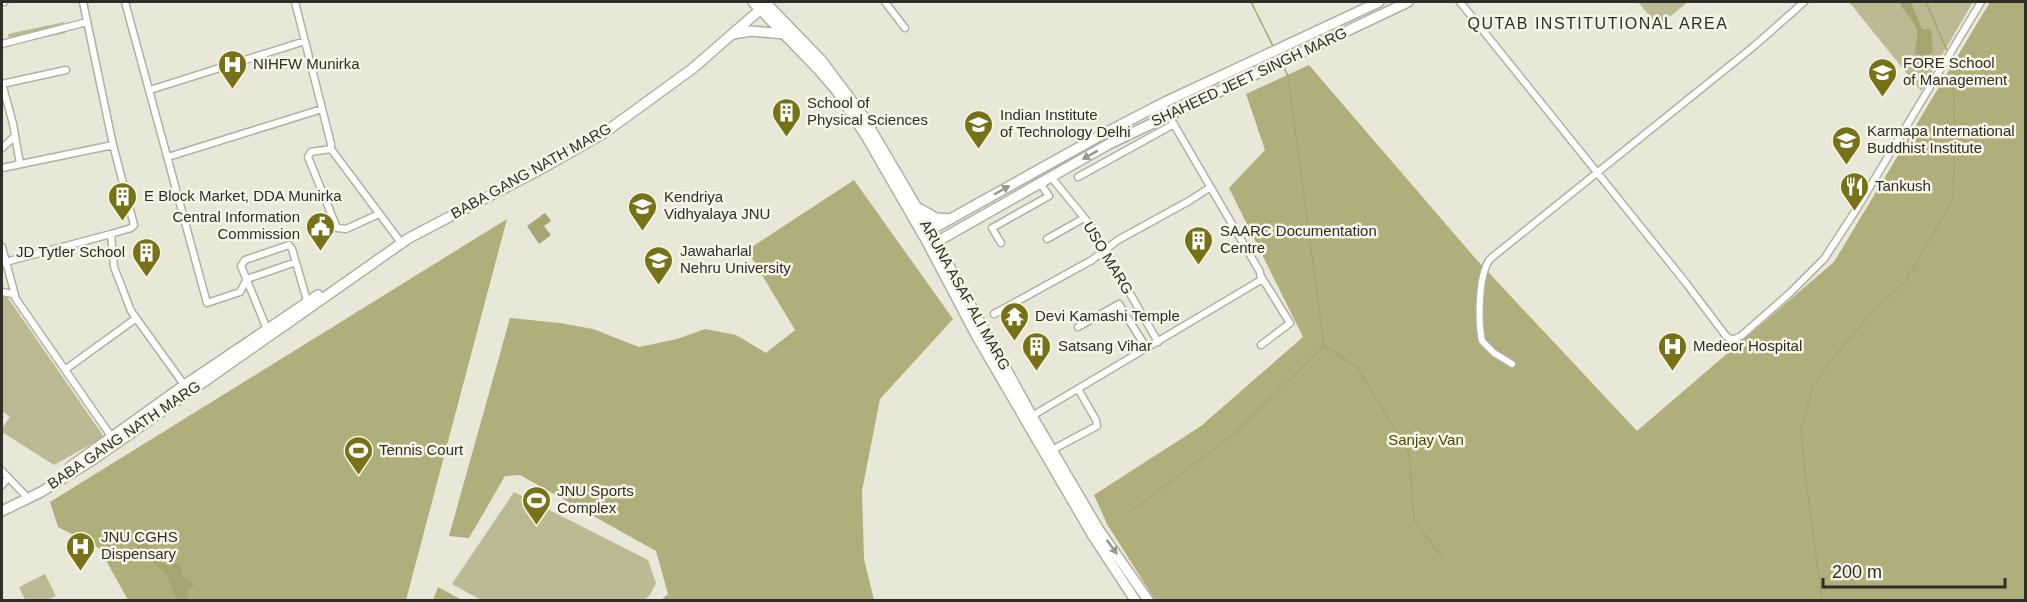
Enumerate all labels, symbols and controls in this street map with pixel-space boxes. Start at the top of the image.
district label: QUTAB INSTITUTIONAL AREA [1468,15,1728,32]
street label: SHAHEED JEET SINGH MARG [1148,24,1349,129]
hospital icon: NIHFW Munirka [216,48,248,90]
place label: FORE School of Management [1903,54,2008,88]
place label: NIHFW Munirka [253,55,360,72]
school or university icon: FORE School of Management [1866,56,1898,98]
place label: School of Physical Sciences [807,94,928,128]
building icon: School of Physical Sciences [770,96,802,138]
place label: Indian Institute of Technology Delhi [1000,106,1131,140]
school or university icon: Indian Institute of Technology Delhi [963,108,995,150]
street label: BABA GANG NATH MARG [448,119,614,222]
place label: Karmapa International Buddhist Institute [1867,122,2015,156]
school or university icon: Karmapa International Buddhist Institute [1830,124,1862,166]
one-way arrow [1082,150,1099,160]
restaurant icon: Tankush [1838,170,1870,212]
place label: Tankush [1875,177,1931,194]
building icon: E Block Market, DDA Munirka [107,180,139,222]
one-way arrow [994,185,1010,196]
place label: E Block Market, DDA Munirka [144,187,342,204]
place label: Kendriya Vidhyalaya JNU [664,188,770,222]
school or university icon: Kendriya Vidhyalaya JNU [627,190,659,232]
place label: Central Information Commission [172,208,300,242]
public building icon: Central Information Commission [305,210,337,252]
street label: ARUNA ASAF ALI MARG [917,217,1014,373]
street label: USO MARG [1080,218,1137,297]
place label: SAARC Documentation Centre [1220,222,1377,256]
building icon: SAARC Documentation Centre [1183,224,1215,266]
building icon: JD Tytler School [130,236,162,278]
place label: Jawaharlal Nehru University [680,242,791,276]
place label: JD Tytler School [16,243,125,260]
school or university icon: Jawaharlal Nehru University [643,244,675,286]
temple icon: Devi Kamashi Temple [998,300,1030,342]
place label: Devi Kamashi Temple [1035,307,1180,324]
building icon: Satsang Vihar [1021,330,1053,372]
hospital icon: Medeor Hospital [1656,330,1688,372]
place label: Satsang Vihar [1058,337,1152,354]
place label: Medeor Hospital [1693,337,1802,354]
street label: BABA GANG NATH MARG [44,377,203,492]
park label: Sanjay Van [1388,431,1464,448]
sports icon: Tennis Court [342,434,374,476]
place label: Tennis Court [379,441,464,458]
place label: JNU Sports Complex [557,482,634,516]
sports icon: JNU Sports Complex [520,484,552,526]
place label: JNU CGHS Dispensary [101,528,178,562]
hospital icon: JNU CGHS Dispensary [64,530,96,572]
one-way arrow [1106,539,1118,555]
scale bar [1823,551,2004,589]
text: 200 m [1832,562,1882,582]

